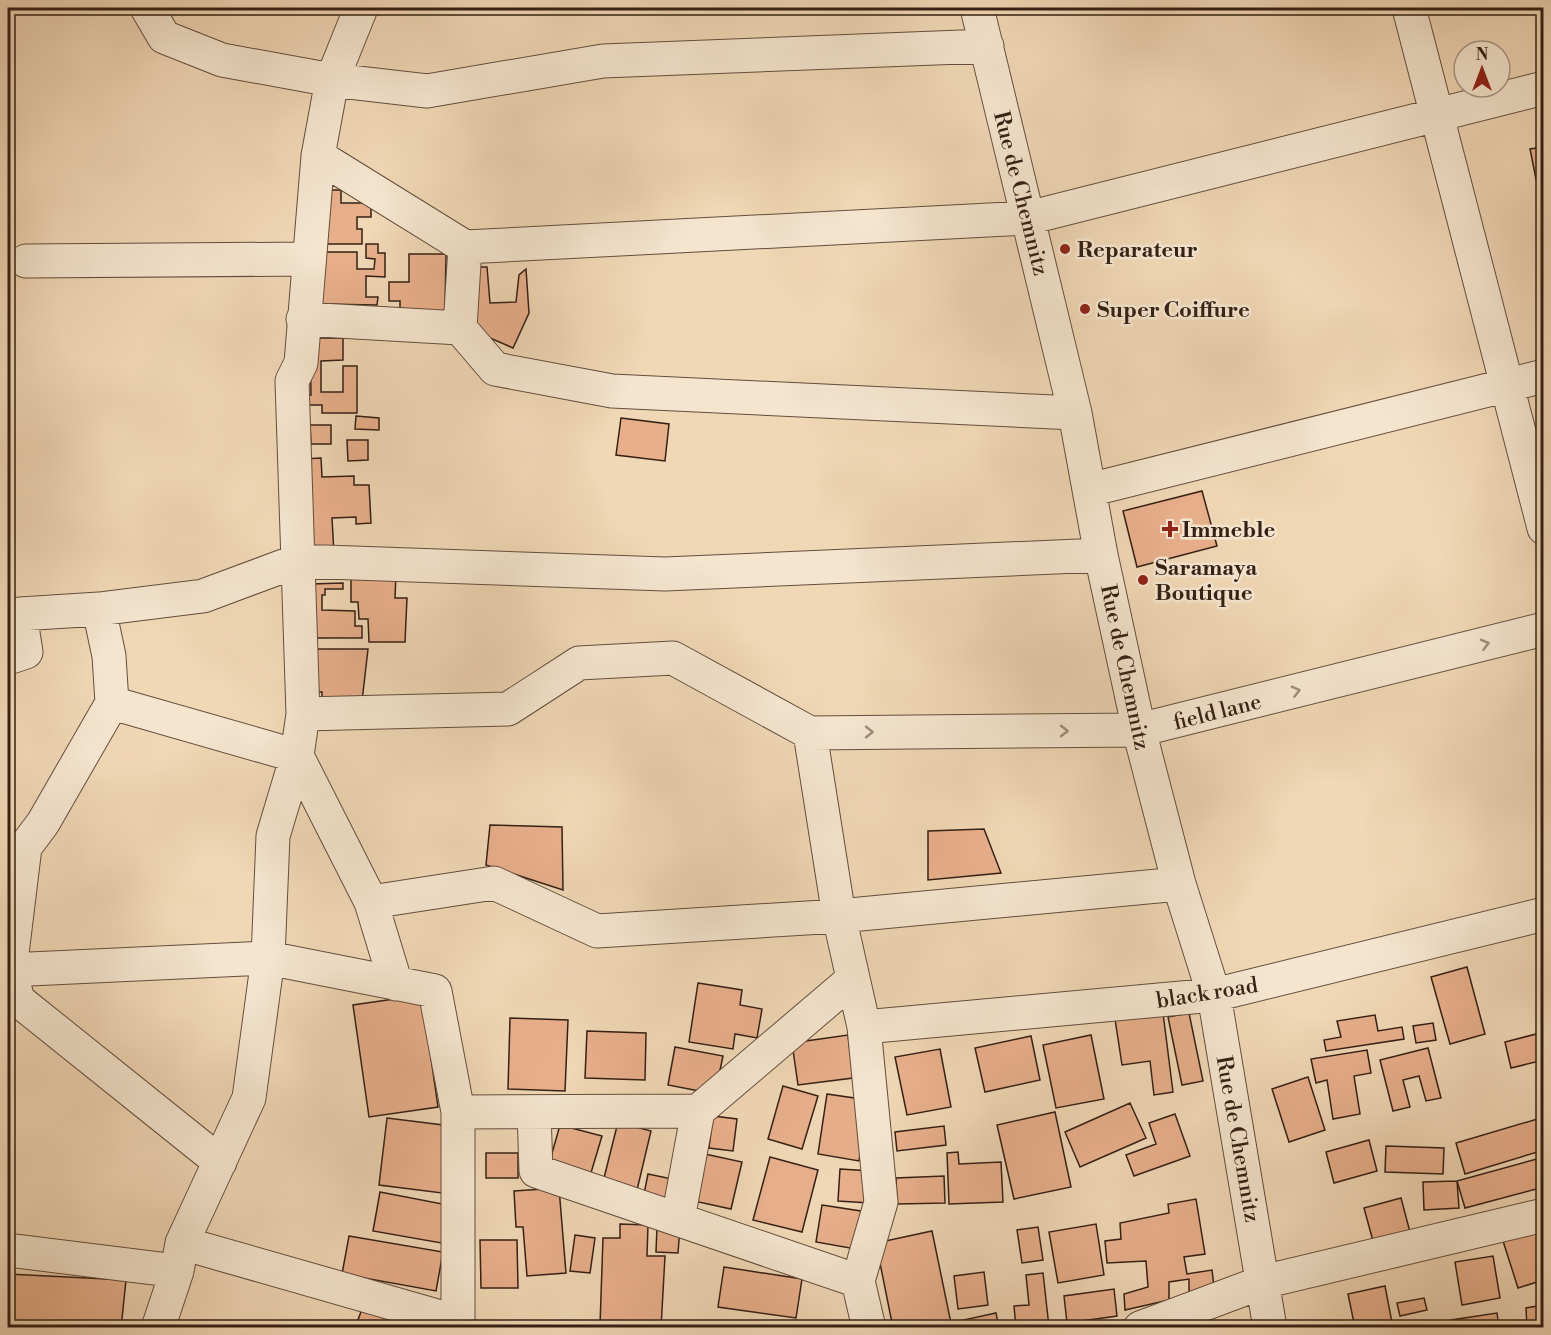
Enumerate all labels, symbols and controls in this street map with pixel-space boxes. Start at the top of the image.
north arrow [1452,39,1512,99]
text: N [1476,45,1489,65]
street label: Rue de Chemnitz [987,108,1054,278]
place label: Reparateur [1077,237,1198,264]
marker: Reparateur [1058,242,1072,256]
place label: Super Coiffure [1097,297,1250,324]
marker: Super Coiffure [1078,302,1092,316]
place label: Immeble [1182,517,1275,544]
marker: Immeble [1163,522,1177,536]
place label: Saramaya Boutique [1155,555,1258,607]
marker: Saramaya Boutique [1136,573,1150,587]
street label: Rue de Chemnitz [1094,582,1155,753]
one-way arrow [1480,638,1490,651]
one-way arrow [1291,685,1301,698]
street label: field lane [1170,688,1264,736]
one-way arrow [1059,724,1068,737]
one-way arrow [864,726,873,738]
street label: black road [1154,972,1260,1015]
street label: Rue de Chemnitz [1210,1054,1265,1225]

